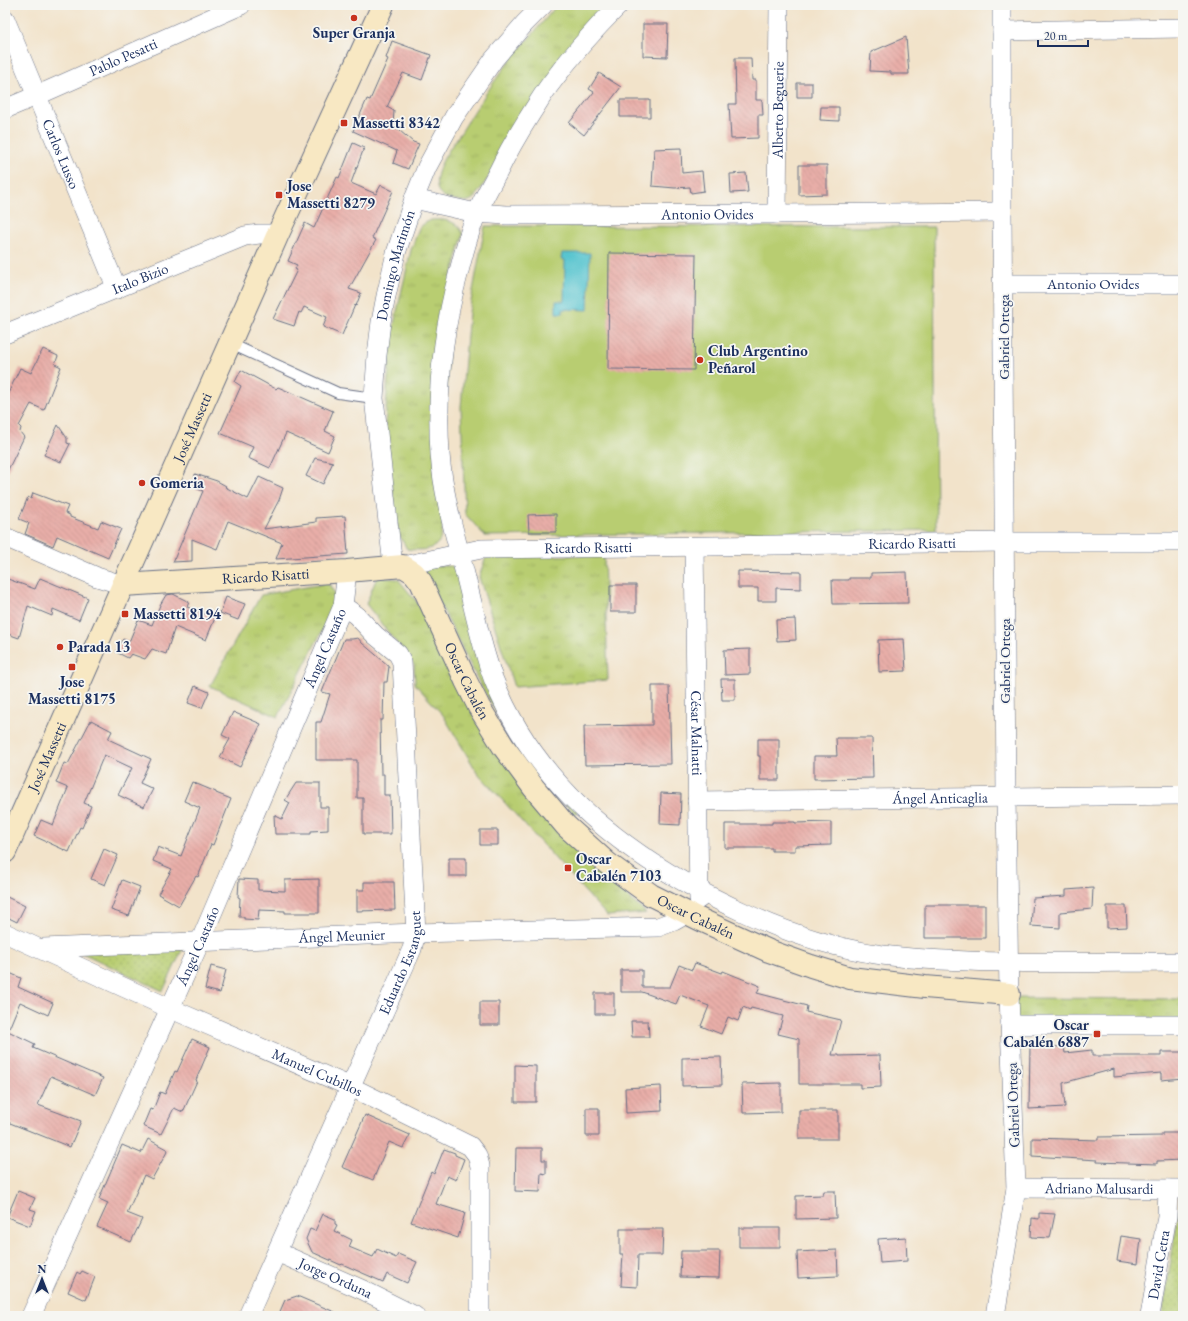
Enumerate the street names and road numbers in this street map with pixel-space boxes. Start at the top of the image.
street label: Pablo Pesatti [86,33,160,80]
street label: Alberto Beguerie [768,61,787,160]
street label: Carlos Lusso [38,116,84,192]
street label: Antonio Ovides [660,204,754,223]
street label: Domingo Marimón [371,207,419,322]
street label: Italo Bizio [109,258,171,298]
street label: Antonio Ovides [1046,274,1139,293]
street label: Gabriel Ortega [994,294,1013,380]
street label: José Massetti [168,389,216,467]
street label: Ricardo Risatti [868,533,956,553]
street label: Ricardo Risatti [544,537,632,557]
street label: Ricardo Risatti [221,563,310,588]
street label: Ángel Castaño [299,605,350,691]
street label: Gabriel Ortega [995,618,1014,704]
street label: Oscar Cabalén [441,639,494,723]
street label: César Malnatti [687,690,707,776]
street label: José Massetti [22,719,70,796]
street label: Ángel Anticaglia [891,787,988,808]
street label: Oscar Cabalén [654,890,738,943]
street label: Ángel Castaño [171,903,223,989]
street label: Eduardo Estanguet [374,910,425,1017]
street label: Ángel Meunier [297,924,385,947]
street label: Manuel Cubillos [269,1044,366,1100]
street label: Gabriel Ortega [1002,1062,1023,1148]
street label: Adriano Malusardi [1043,1178,1154,1198]
street label: David Cetra [1143,1228,1173,1301]
street label: Jorge Orduna [294,1252,376,1302]

